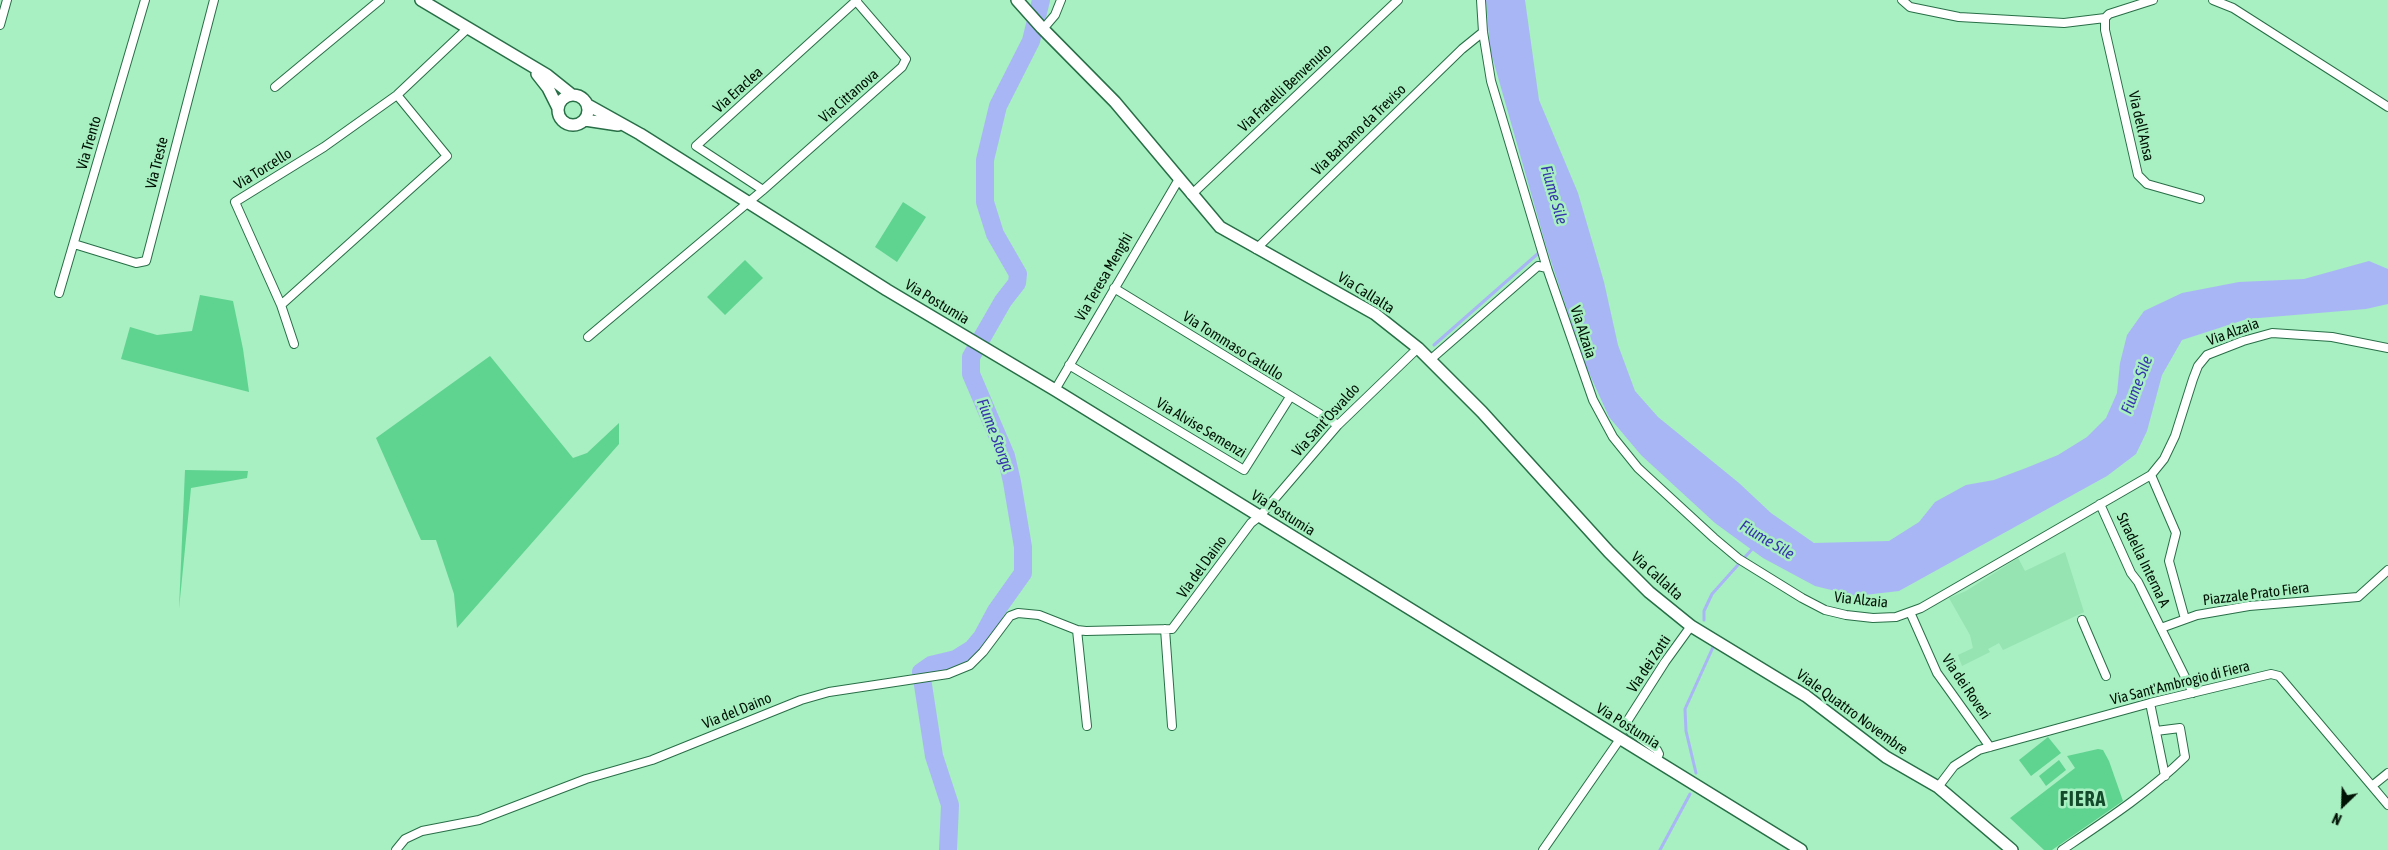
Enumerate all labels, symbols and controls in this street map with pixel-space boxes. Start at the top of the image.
street label: Via Fratelli Benvenuto [1235,40,1335,136]
street label: Via Eraclea [710,63,766,117]
street label: Via Cittanova [816,65,882,127]
street label: Via Barbano da Treviso [1308,81,1410,179]
street label: Via dell'Ansa [2124,89,2158,163]
street label: Via Trento [73,114,105,172]
street label: Via Treste [142,135,172,191]
street label: Via Torcello [231,144,295,194]
water label: Fiume Sile [1536,163,1572,227]
street label: Via Teresa Menghi [1071,230,1137,324]
street label: Via Callalta [1334,268,1398,318]
street label: Via Postumia [901,276,973,328]
street label: Via Alzaia [1566,304,1600,360]
street label: Via Tommaso Catullo [1179,308,1287,384]
street label: Via Alzaia [2205,314,2261,350]
water label: Fiume Sile [2117,353,2157,417]
street label: Via Sant'Osvaldo [1288,380,1364,460]
street label: Via Alvise Semenzi [1153,394,1249,462]
water label: Fiume Storga [972,396,1018,474]
street label: Via Postumia [1248,486,1318,540]
street label: Stradella Interna A [2112,510,2174,610]
water label: Fiume Sile [1736,516,1798,564]
street label: Via del Daino [1173,532,1231,602]
street label: Via Callalta [1627,548,1687,604]
street label: Piazzale Prato Fiera [2202,579,2310,609]
street label: Via Alzaia [1833,588,1889,612]
street label: Via dei Zotti [1623,632,1675,696]
street label: Via dei Roveri [1938,651,1994,723]
street label: Via Sant'Ambrogio di Fiera [2108,657,2252,709]
street label: Viale Quattro Novembre [1793,666,1911,758]
street label: Via del Daino [700,689,774,733]
street label: Via Postumia [1593,699,1663,753]
north arrow [2318,780,2368,830]
district label: FIERA [2059,788,2107,812]
text: N [2330,810,2344,828]

